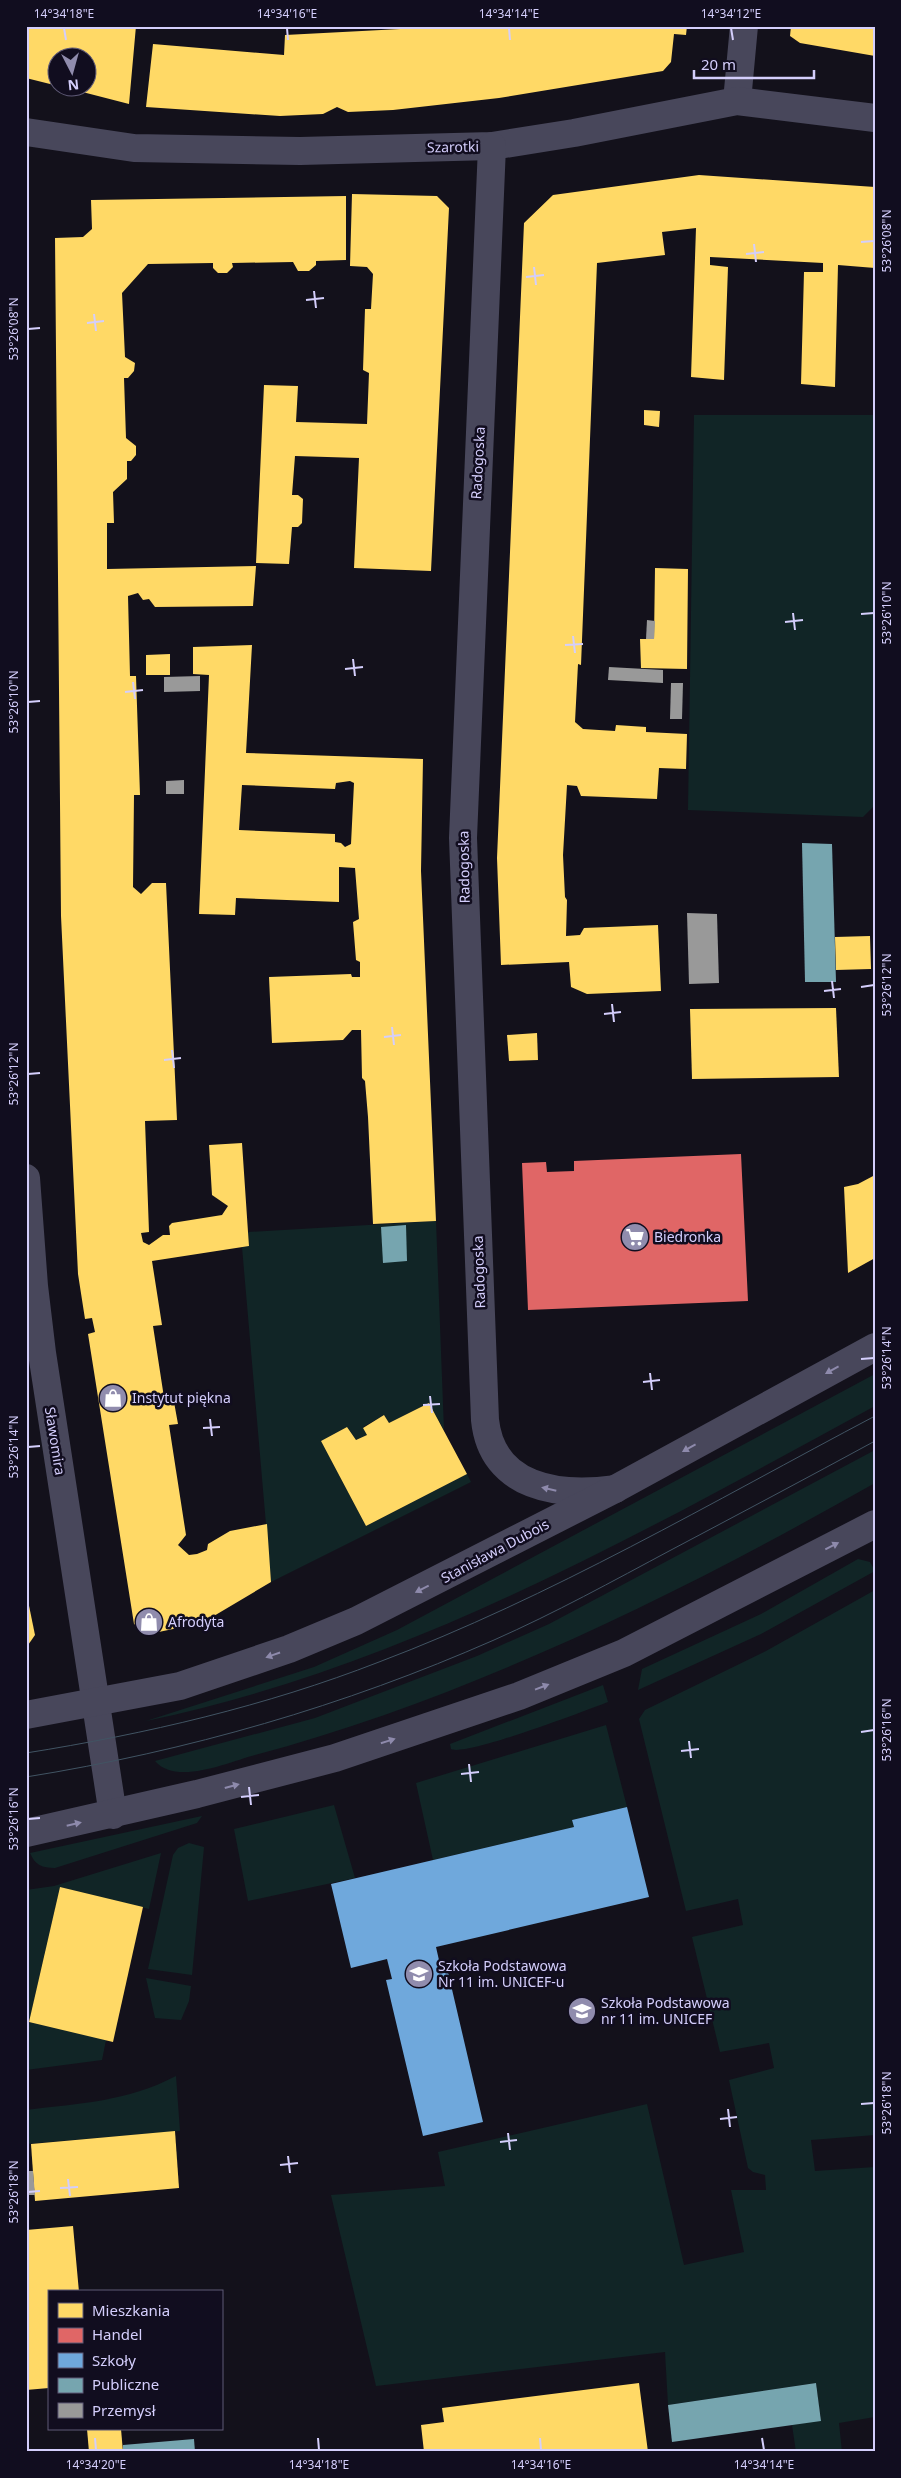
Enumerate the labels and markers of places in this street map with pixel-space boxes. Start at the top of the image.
supermarket icon: Biedronka [620,1222,650,1252]
place label: Biedronka [654,1227,721,1246]
shop icon: Instytut piękna [98,1383,128,1413]
place label: Instytut piękna [132,1388,231,1407]
shop icon: Afrodyta [134,1607,164,1637]
place label: Afrodyta [168,1612,224,1631]
place label: Szkoła Podstawowa Nr 11 im. UNICEF-u [438,1956,567,1991]
school or university icon: Szkoła Podstawowa Nr 11 im. UNICEF-u [404,1959,434,1989]
place label: Szkoła Podstawowa nr 11 im. UNICEF [601,1993,730,2028]
school or university icon: Szkoła Podstawowa nr 11 im. UNICEF [567,1996,597,2026]

